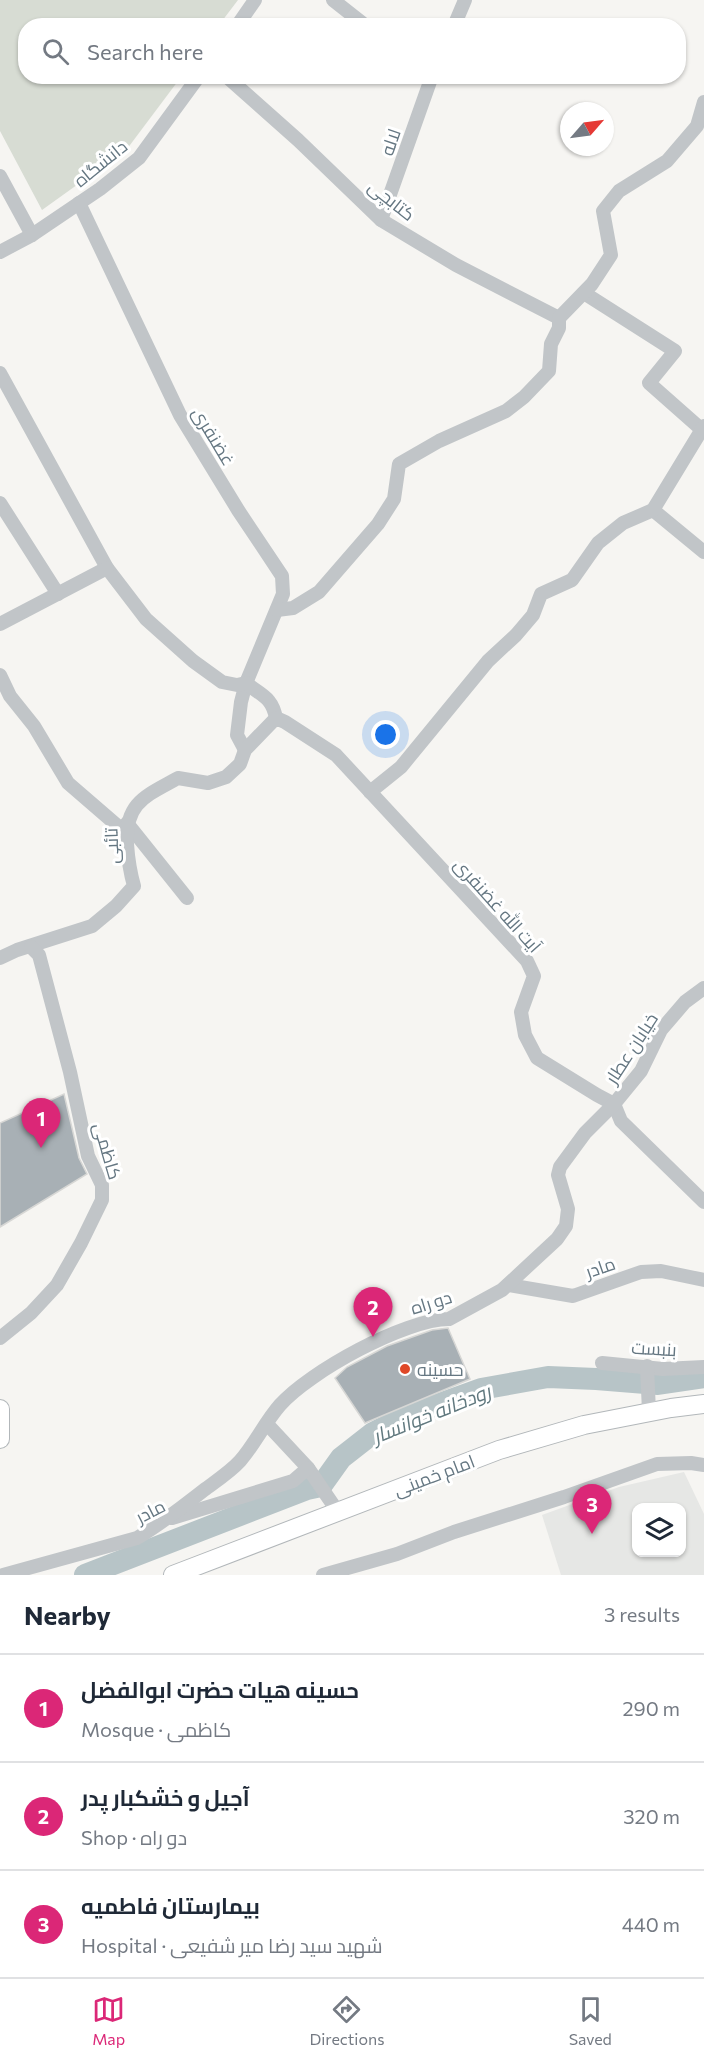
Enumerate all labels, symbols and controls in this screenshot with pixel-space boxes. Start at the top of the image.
search box [18,18,686,84]
icon: search [39,35,72,68]
text: Search here [87,38,203,65]
north arrow [560,102,614,156]
street label: لاله [375,126,405,158]
street label: دانشگاه [69,135,131,191]
street label: کتابچی [363,175,420,227]
street label: غضنفری [187,403,240,470]
your location [371,720,400,749]
street label: تائبی [99,827,124,864]
street label: آیت الله غضنفری [449,853,546,958]
street label: خیابان عطار [599,1008,663,1089]
pin: 1 [22,1098,60,1148]
street label: کاظمی [88,1120,127,1182]
street label: مادر [581,1252,618,1284]
street label: دو راه [408,1285,455,1320]
pin: 2 [354,1288,392,1337]
street label: بنبست [631,1336,677,1360]
place label: حسینه [417,1358,463,1380]
marker: حسینه [398,1362,412,1376]
water label: رودخانه خوانسار [366,1378,496,1450]
street label: امام خمینی [390,1449,478,1502]
pin: 3 [572,1484,612,1534]
street label: مادر [131,1494,169,1529]
map controls [632,1503,686,1557]
button: layers [632,1503,686,1557]
text: Nearby [24,1599,111,1630]
text: 3 results [604,1602,680,1626]
text: حسینه هیات حضرت ابوالفضل [81,1676,359,1703]
text: 1 [39,1696,48,1720]
text: 290 m [622,1696,680,1720]
text: Mosque · کاظمی [81,1717,231,1741]
text: آجیل و خشکبار پدر [81,1784,250,1811]
text: 2 [38,1804,49,1828]
text: 320 m [623,1804,680,1828]
text: Shop · دو راه [81,1825,187,1849]
text: بیمارستان فاطمیه [81,1892,260,1919]
text: 3 [38,1912,49,1936]
text: 440 m [622,1912,680,1936]
text: Hospital · شهید سید رضا میر شفیعی [81,1933,383,1957]
tab: Map [92,1993,125,2048]
tab: Directions [309,1993,384,2048]
tab: Saved [569,1993,612,2048]

